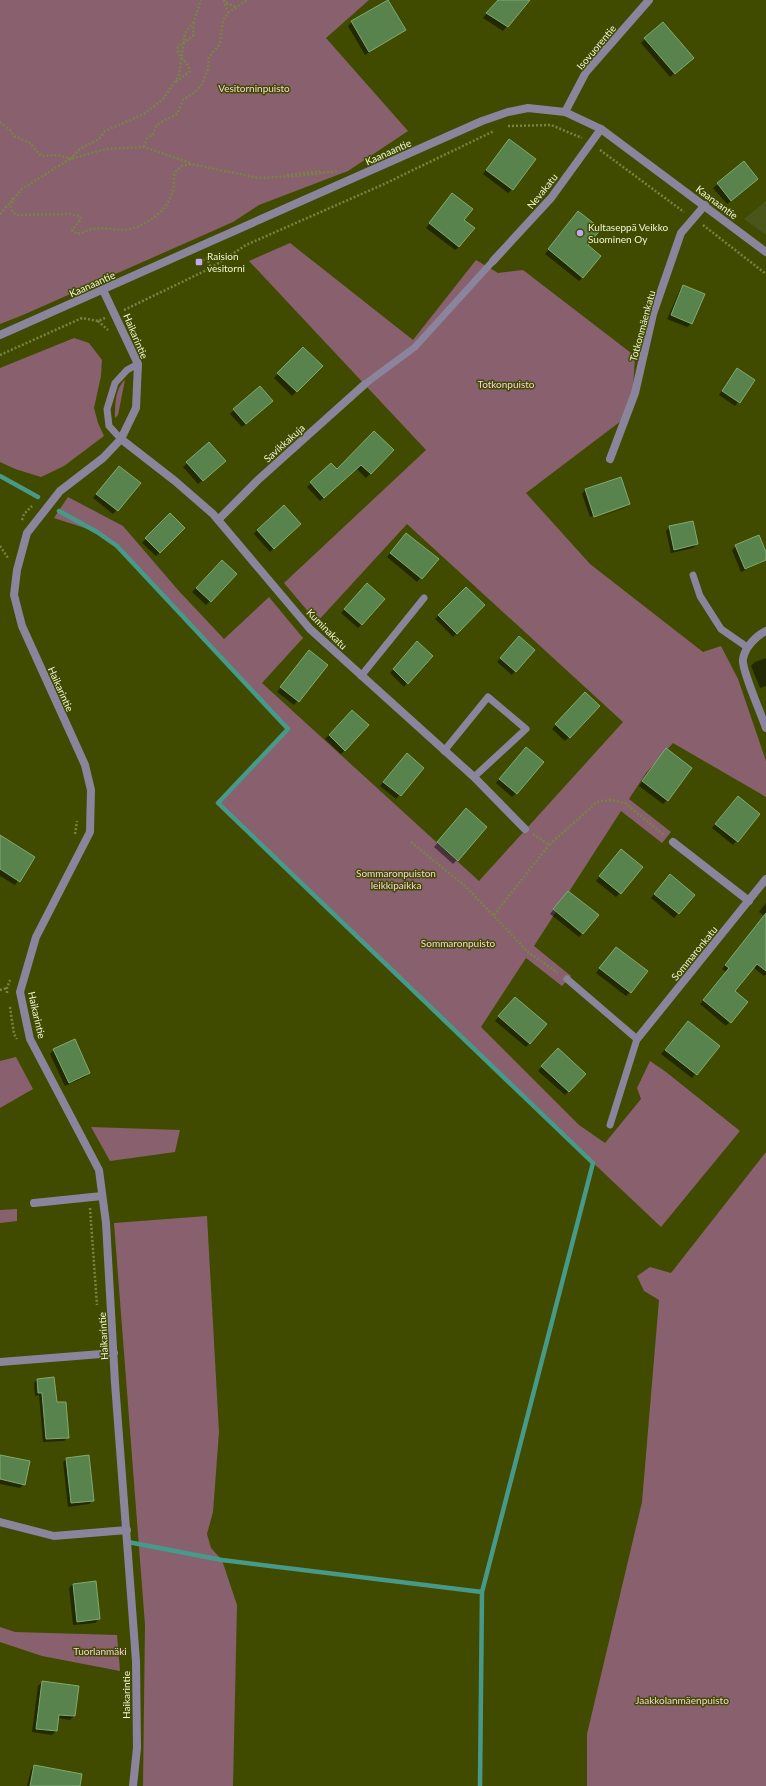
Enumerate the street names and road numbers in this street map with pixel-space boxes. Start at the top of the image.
street label: Isovuorentie [574,22,618,72]
street label: Kaanaantie [363,137,413,167]
street label: Nevakatu [524,171,560,211]
street label: Kaanaantie [694,182,740,222]
street label: Kaanaantie [67,269,117,299]
street label: Totkonmäenkatu [627,289,657,363]
street label: Haikarintie [121,312,151,360]
street label: Savikkakuja [261,421,307,465]
street label: Kuminakatu [304,606,350,652]
street label: Haikarintie [46,665,76,713]
street label: Sommaronkatu [668,923,720,983]
street label: Haikarintie [26,990,48,1040]
street label: Haikarintie [96,1312,110,1360]
street label: Haikarintie [120,1671,132,1719]

